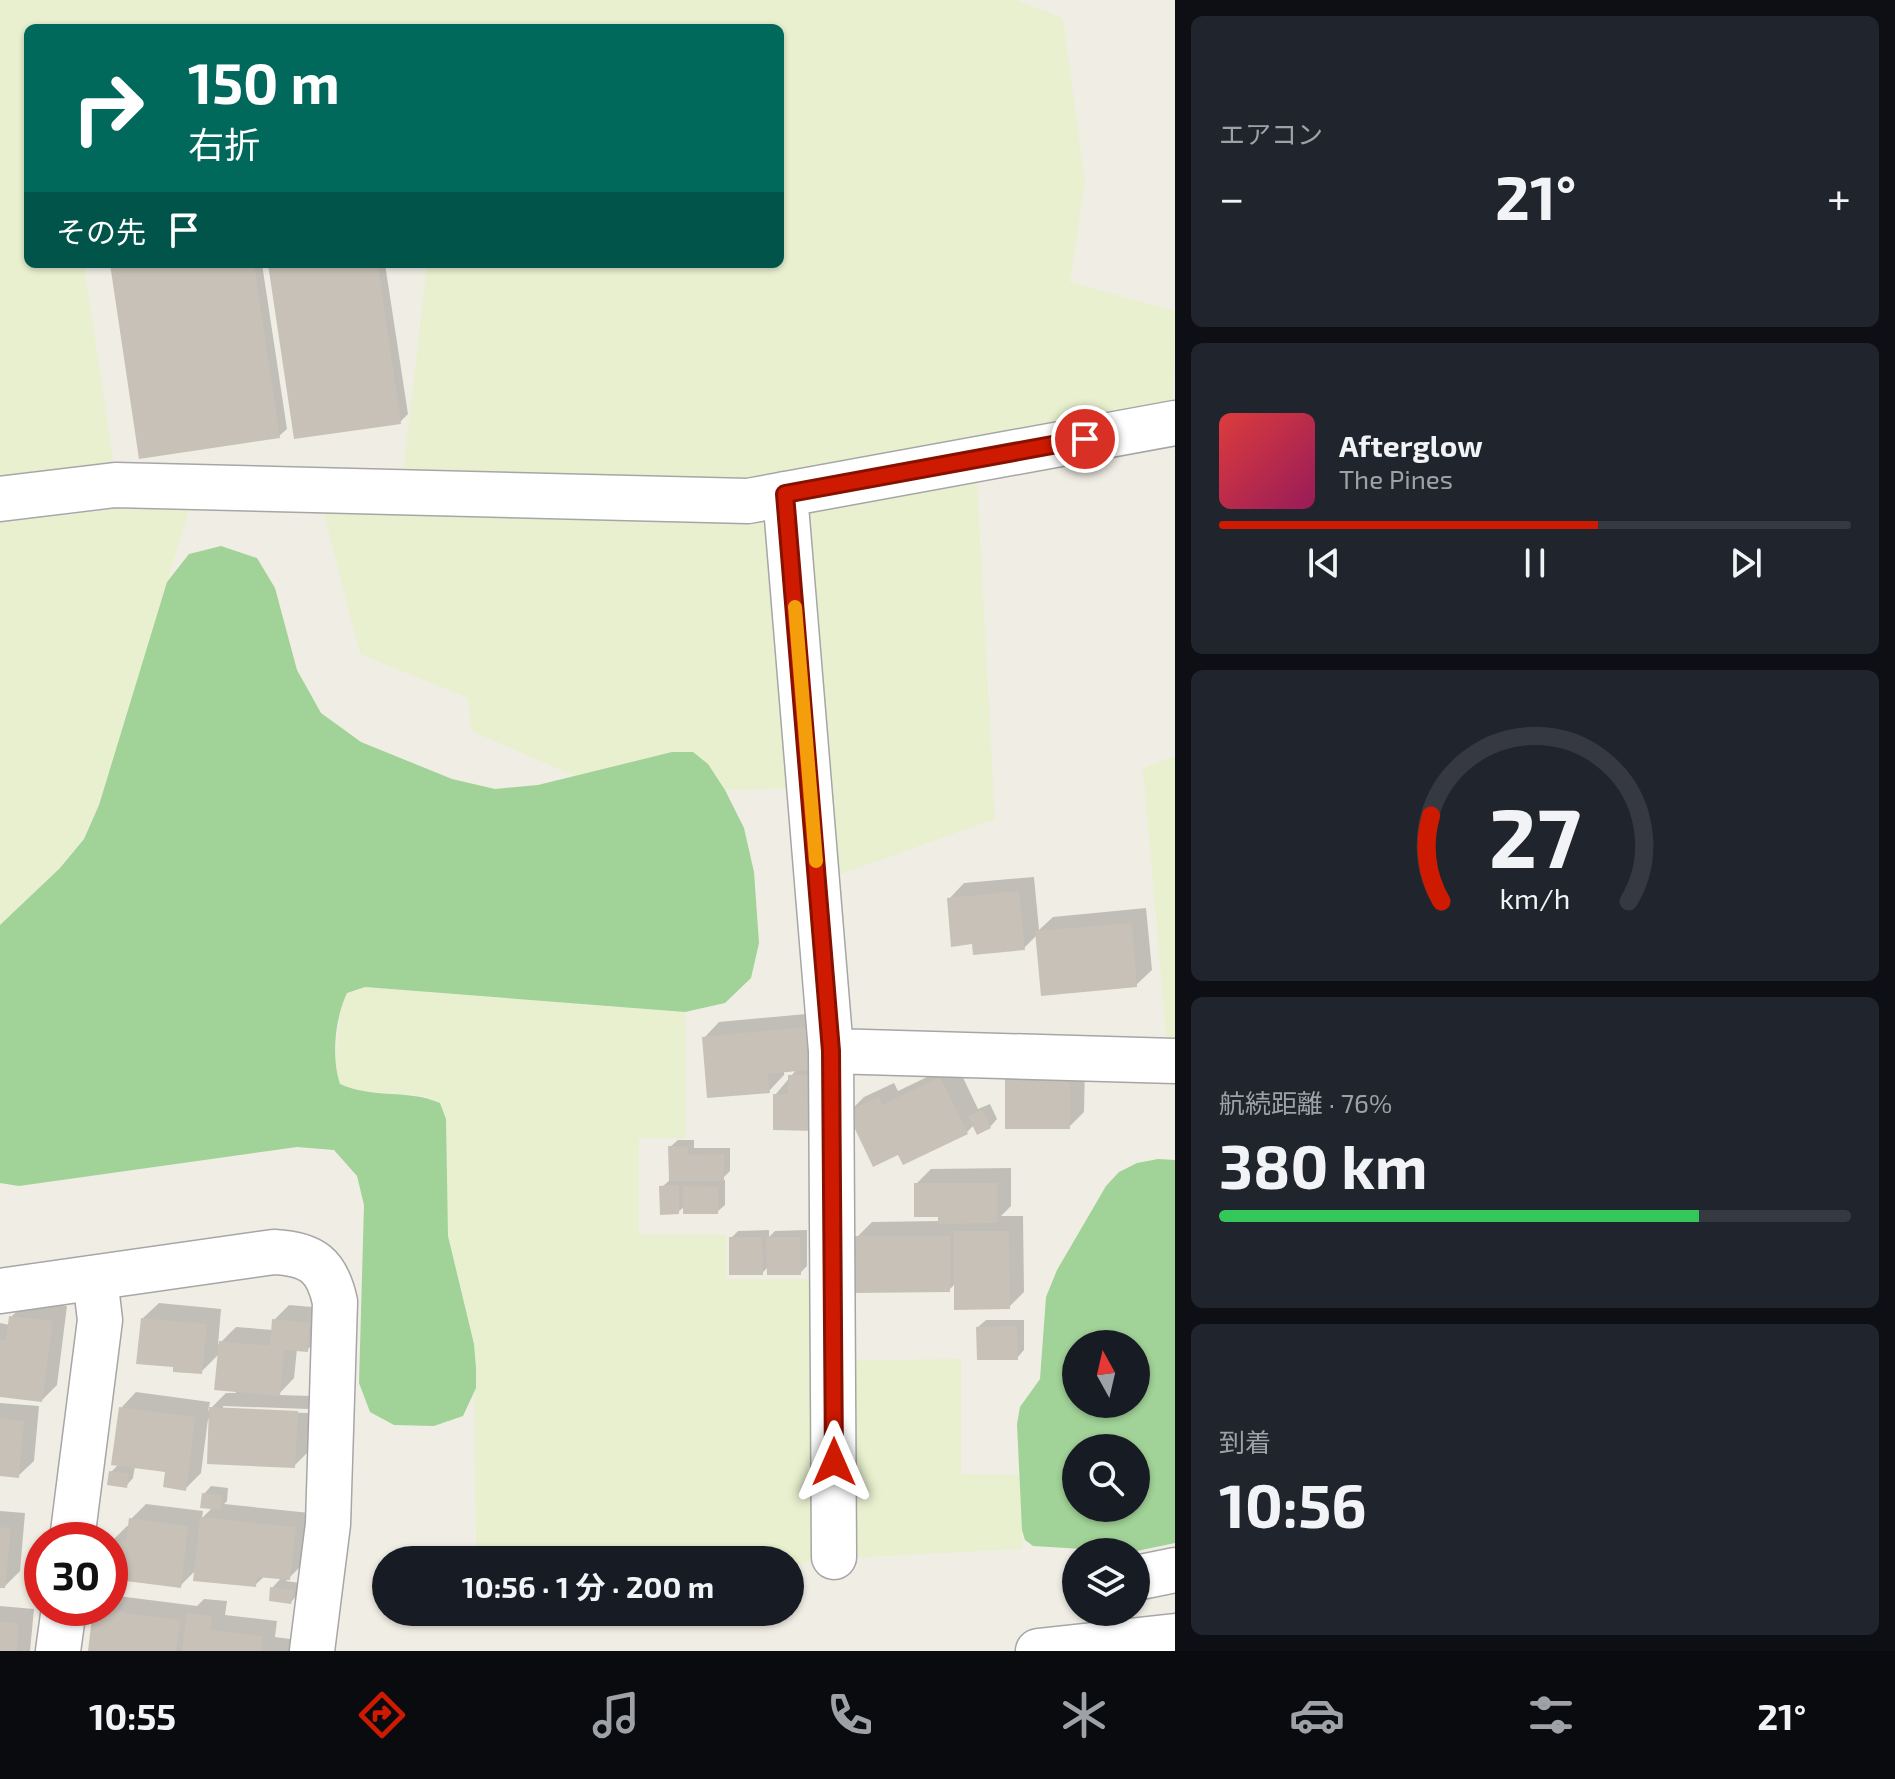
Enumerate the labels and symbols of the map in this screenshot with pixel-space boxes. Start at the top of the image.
pin [1051,405,1119,473]
north arrow [1062,1330,1150,1418]
position arrow [792,1420,876,1504]
speed limit sign: 30 [24,1522,128,1626]

